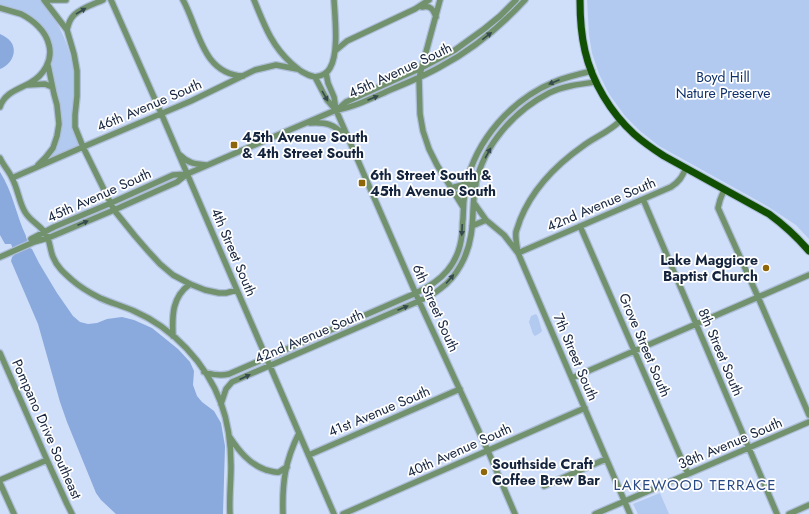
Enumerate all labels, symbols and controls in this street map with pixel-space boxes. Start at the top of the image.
one-way arrow [75,8,87,15]
one-way arrow [481,32,492,41]
street label: 45th Avenue South [345,37,455,103]
park label: Boyd Hill Nature Preserve [676,67,770,103]
street label: 46th Avenue South [93,74,205,136]
one-way arrow [549,79,560,85]
one-way arrow [322,90,329,102]
one-way arrow [367,95,378,101]
place label: 45th Avenue South & 4th Street South [242,127,368,163]
marker: 45th Avenue South & 4th Street South [229,140,239,150]
one-way arrow [484,147,491,159]
street label: 45th Avenue South [44,163,154,227]
place label: 6th Street South & 45th Avenue South [370,165,496,201]
street label: 42nd Avenue South [543,172,659,236]
marker: 6th Street South & 45th Avenue South [357,178,367,188]
street label: 4th Street South [206,205,262,299]
one-way arrow [78,219,90,225]
one-way arrow [459,224,465,237]
place label: Lake Maggiore Baptist Church [660,250,758,286]
street label: 6th Street South [408,261,464,355]
marker: Lake Maggiore Baptist Church [761,263,771,273]
one-way arrow [446,274,455,284]
street label: Grove Street South [614,290,676,400]
street label: 42nd Avenue South [251,304,367,368]
one-way arrow [397,305,408,311]
street label: 8th Street South [694,305,748,399]
street label: 7th Street South [549,310,603,404]
street label: Pompano Drive Southeast [7,356,87,503]
one-way arrow [239,373,251,379]
street label: 41st Avenue South [325,381,433,441]
street label: 38th Avenue South [675,412,785,474]
street label: 40th Avenue South [403,418,515,482]
place label: Southside Craft Coffee Brew Bar [492,454,600,490]
marker: Southside Craft Coffee Brew Bar [479,467,489,477]
district label: LAKEWOOD TERRACE [614,474,776,496]

